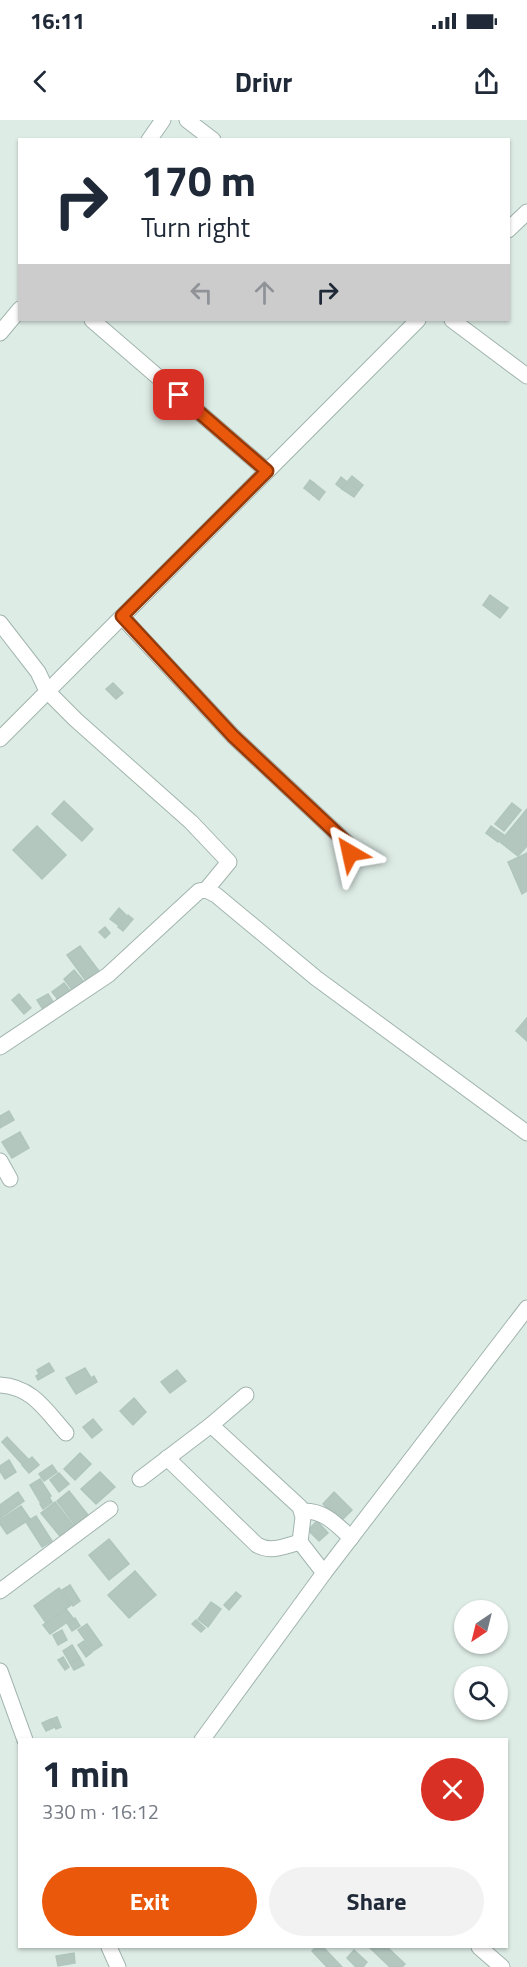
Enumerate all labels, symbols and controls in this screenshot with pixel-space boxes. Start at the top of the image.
text: 16:11 [30,4,85,38]
text: Drivr [235,61,292,102]
icon: back [24,65,57,98]
icon: share [470,65,503,98]
text: 170 m [141,148,256,212]
icon: right [42,162,120,240]
text: Turn right [141,206,250,247]
icon: left [185,276,218,309]
icon: ahead [248,276,281,309]
icon: right [311,276,344,309]
pin [153,369,204,420]
icon: arrive [162,378,195,411]
position arrow [318,821,382,885]
north arrow [454,1600,508,1654]
map controls [454,1600,508,1720]
button: search [454,1666,508,1720]
text: 1 min [42,1746,129,1801]
button: close [421,1758,484,1821]
text: 330 m · 16:12 [42,1796,159,1827]
button: Exit [42,1867,257,1936]
button: Share [269,1867,484,1936]

